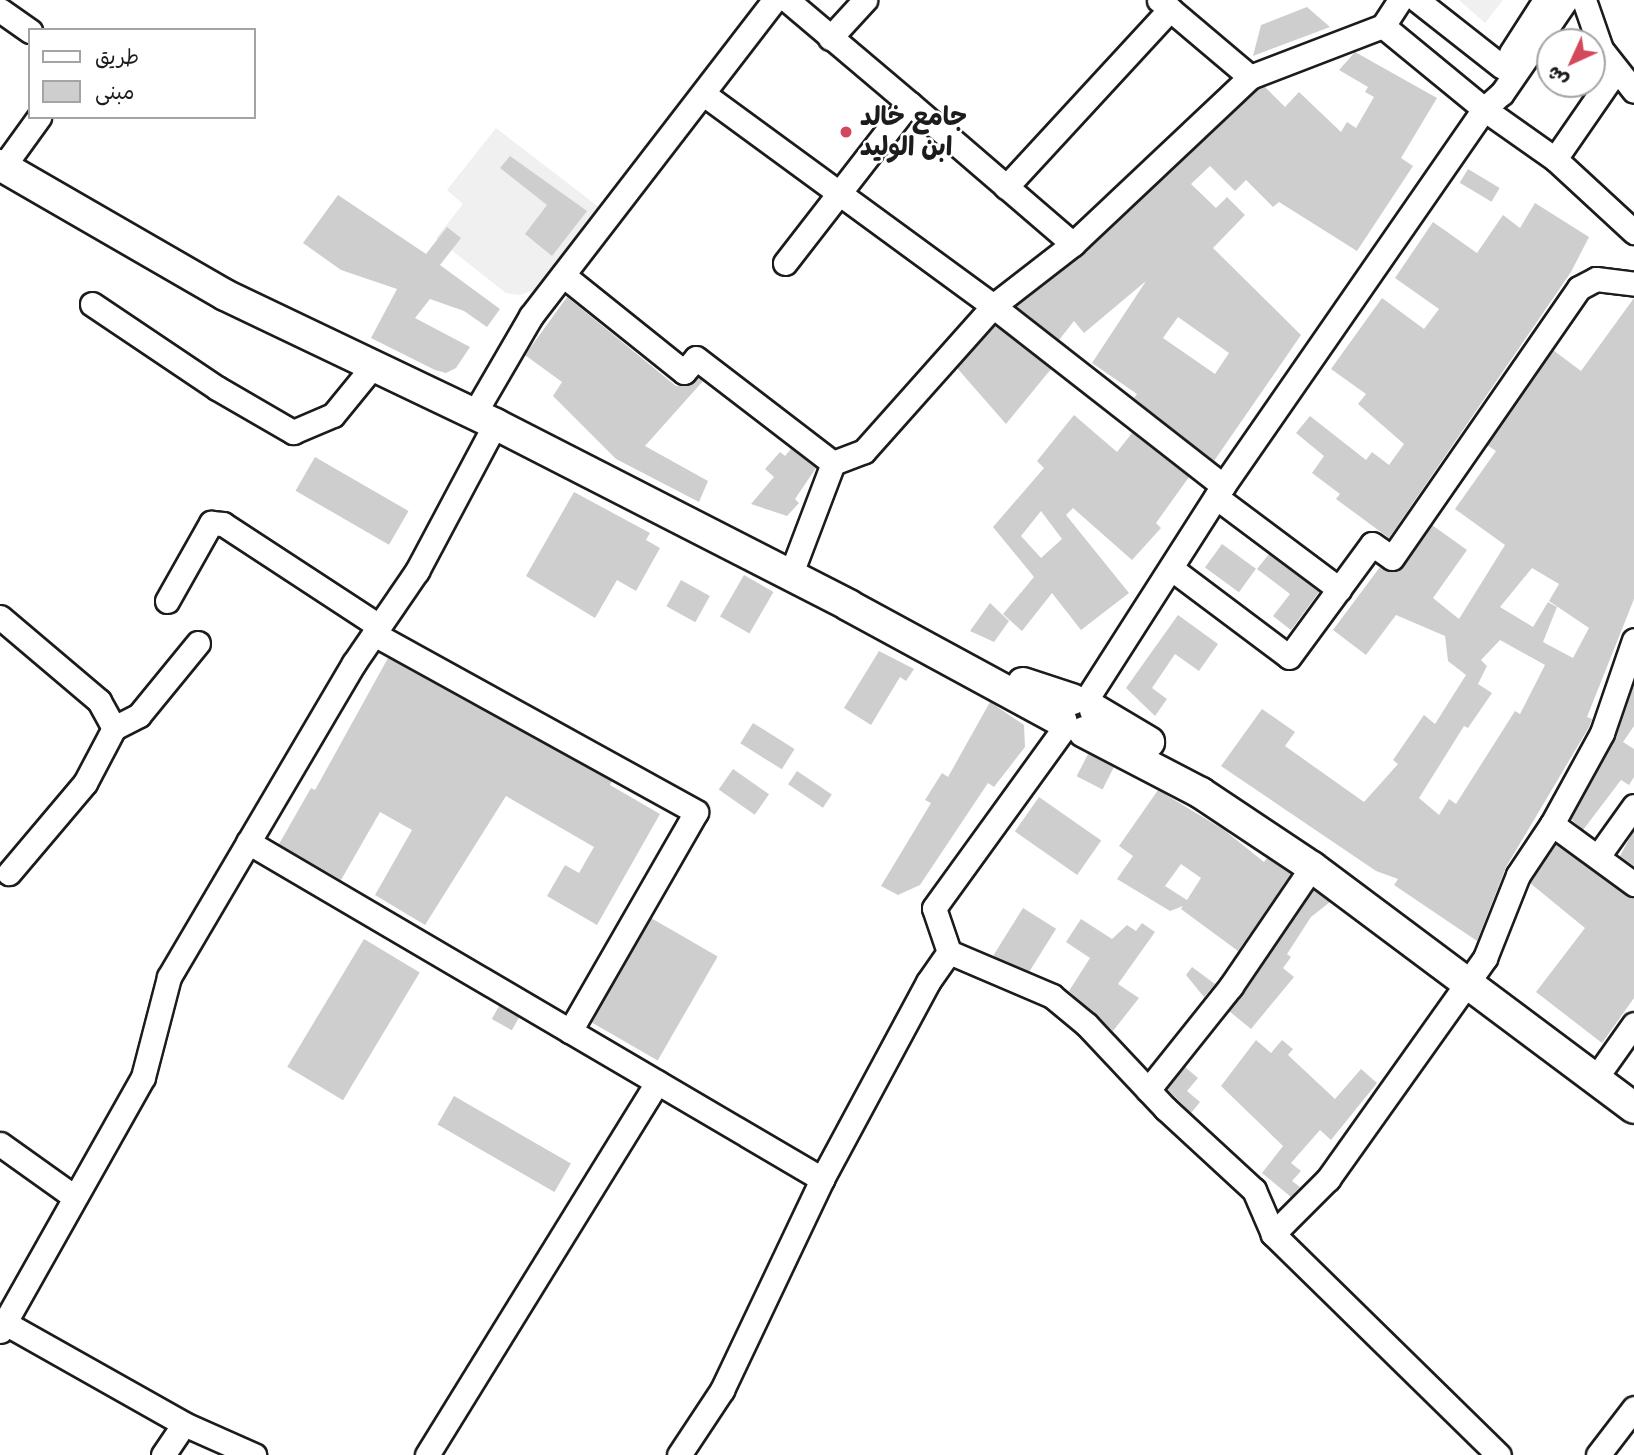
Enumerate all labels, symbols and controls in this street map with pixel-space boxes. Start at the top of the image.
legend [28,28,256,119]
north arrow [1536,28,1606,98]
text: طريق [95,38,139,76]
text: ش [1538,58,1576,96]
text: مبنى [95,73,134,111]
place label: جامع خالد ابن الوليد [860,101,967,162]
marker: جامع خالد ابن الوليد [838,124,854,140]

